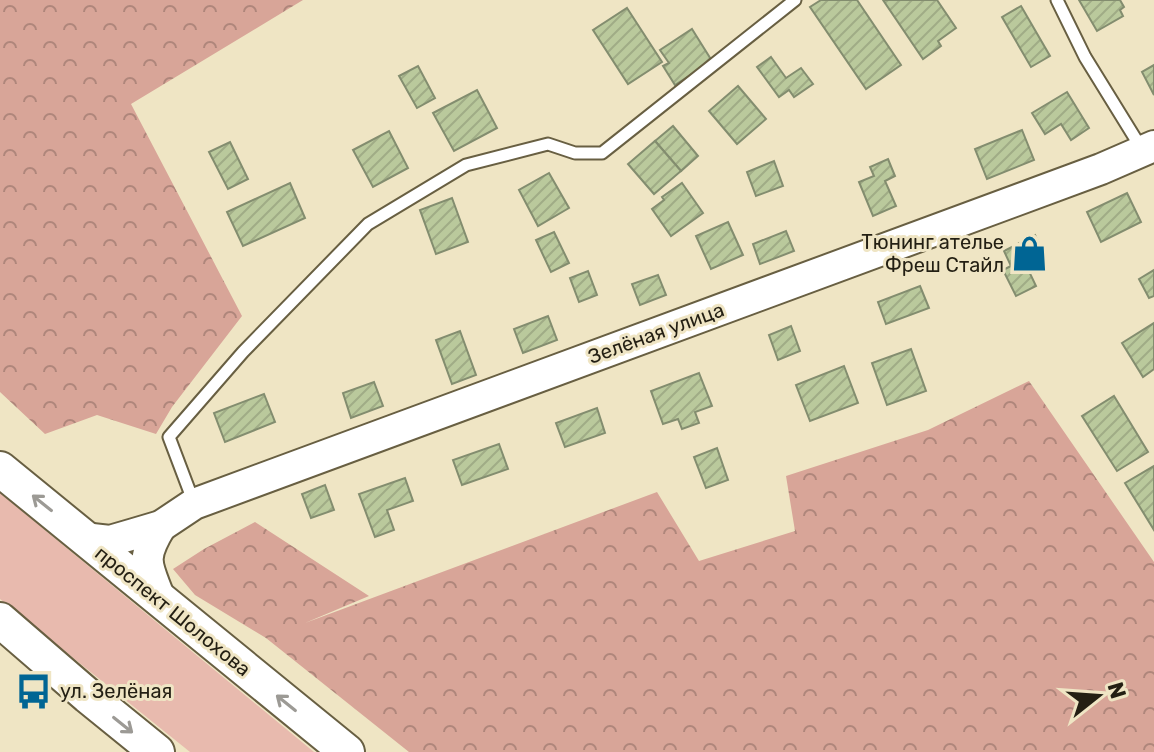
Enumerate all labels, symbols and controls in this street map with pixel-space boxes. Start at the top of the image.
place label: Тюнинг ателье Фреш Стайл [861,230,1004,277]
shop icon: Тюнинг ателье Фреш Стайл [1011,234,1049,272]
street label: Зелёная улица [585,297,727,369]
one-way arrow [32,494,53,512]
street label: проспект Шолохова [90,541,256,681]
north arrow [1058,656,1138,736]
bus stop icon: ул. Зелёная [15,672,53,710]
place label: ул. Зелёная [60,679,172,703]
text: N [1101,679,1132,702]
one-way arrow [276,694,297,712]
one-way arrow [112,716,133,733]

